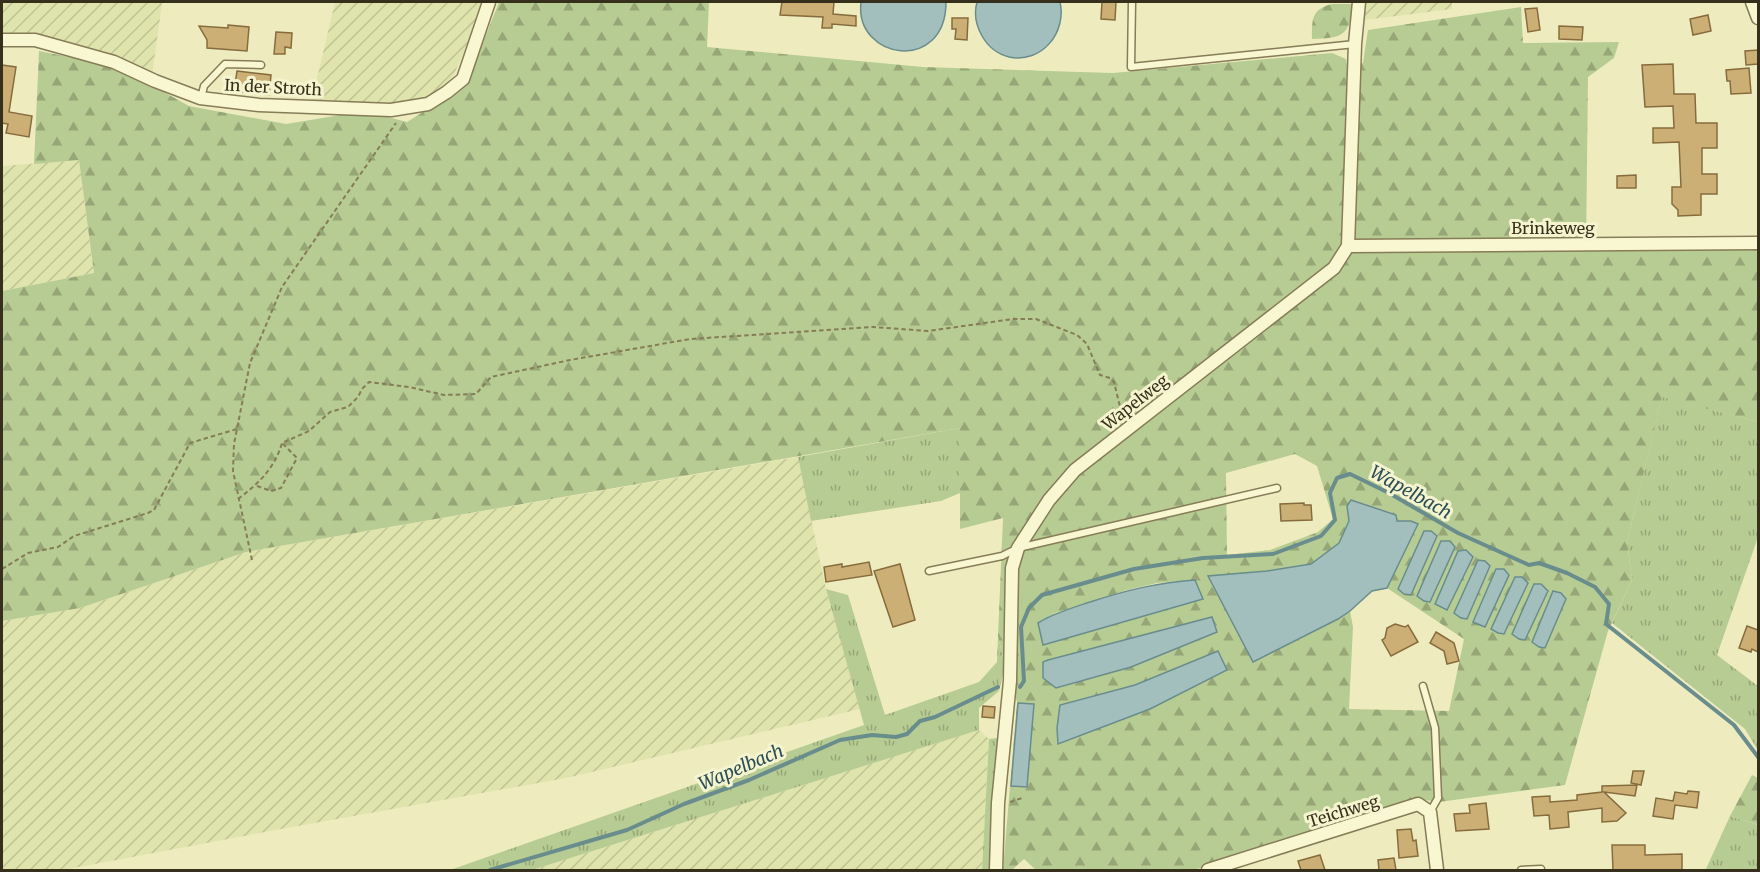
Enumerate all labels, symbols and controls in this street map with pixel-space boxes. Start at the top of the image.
street label: In der Stroth [224,74,323,100]
street label: Brinkeweg [1511,218,1595,238]
street label: Wapelweg [1097,370,1172,435]
water label: Wapelbach [1366,460,1456,524]
water label: Wapelbach [695,739,787,795]
street label: Teichweg [1305,791,1381,831]

